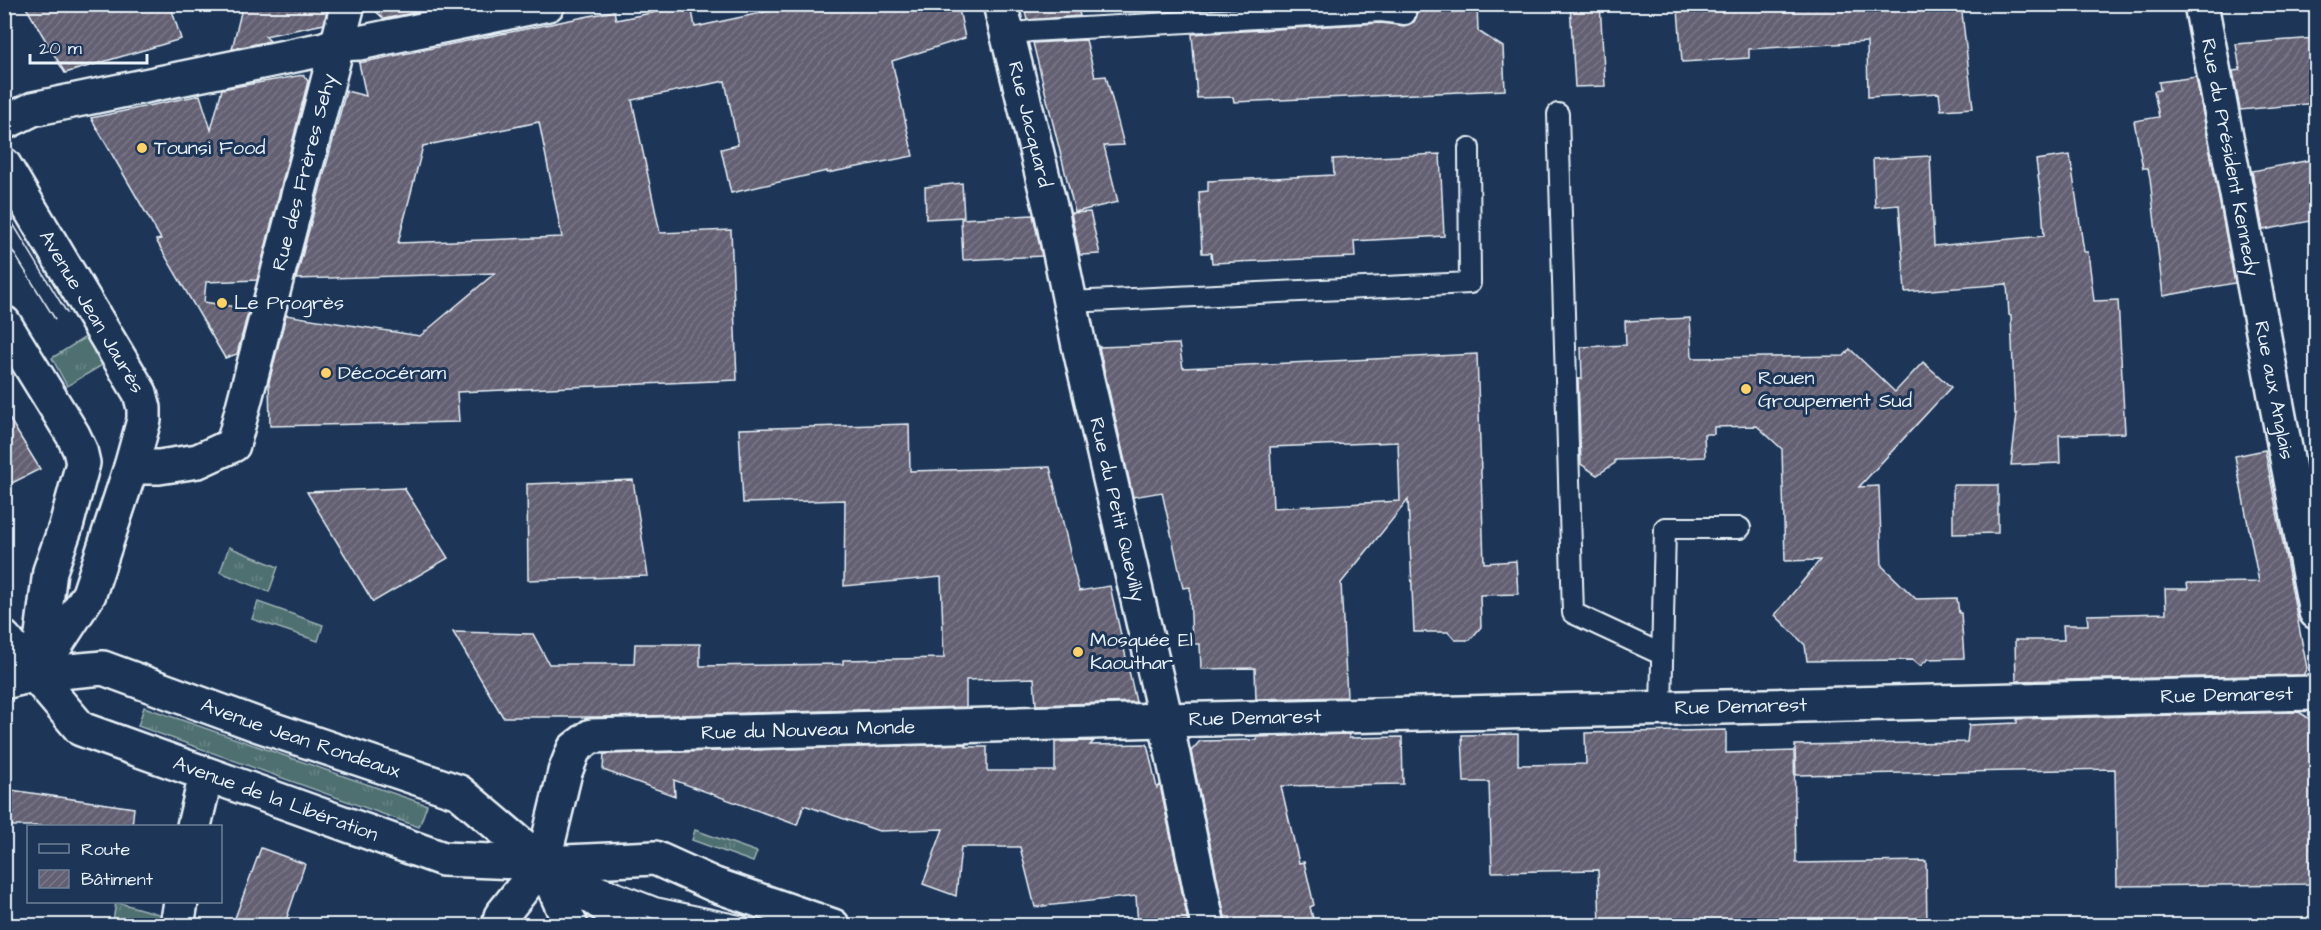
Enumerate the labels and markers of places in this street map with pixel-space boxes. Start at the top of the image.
place label: Tounsi Food [154,134,266,162]
marker: Tounsi Food [135,141,149,155]
place label: Le Progrès [234,289,344,318]
marker: Le Progrès [215,296,229,310]
place label: Décocéram [338,359,446,387]
place label: Rouen Groupement Sud [1758,364,1912,415]
marker: Décocéram [319,366,333,380]
marker: Rouen Groupement Sud [1739,382,1753,396]
place label: Mosquée El Kaouthar [1090,626,1193,677]
marker: Mosquée El Kaouthar [1071,645,1085,659]

